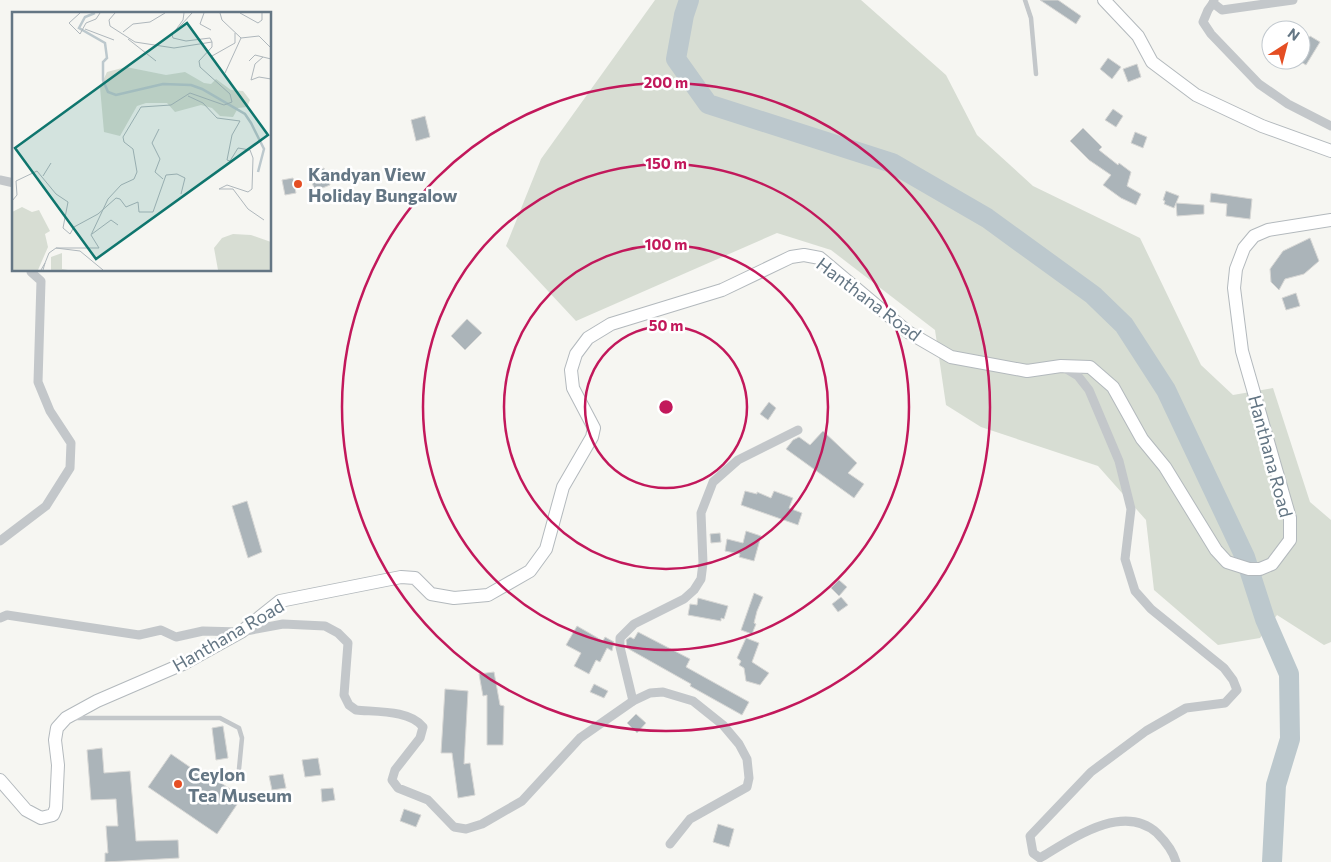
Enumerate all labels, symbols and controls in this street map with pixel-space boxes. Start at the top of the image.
inset map [12,12,271,271]
north arrow [1261,20,1311,70]
text: N [1285,24,1303,44]
text: 200 m [644,73,688,91]
text: 150 m [645,154,687,172]
place label: Kandyan View Holiday Bungalow [308,163,457,206]
marker: Kandyan View Holiday Bungalow [292,178,304,190]
text: 100 m [645,235,687,253]
street label: Hanthana Road [812,252,926,346]
text: 50 m [649,316,683,334]
street label: Hanthana Road [1244,393,1298,519]
centre of rings [657,398,675,416]
street label: Hanthana Road [168,594,288,676]
place label: Ceylon Tea Museum [188,763,292,806]
marker: Ceylon Tea Museum [172,778,184,790]

